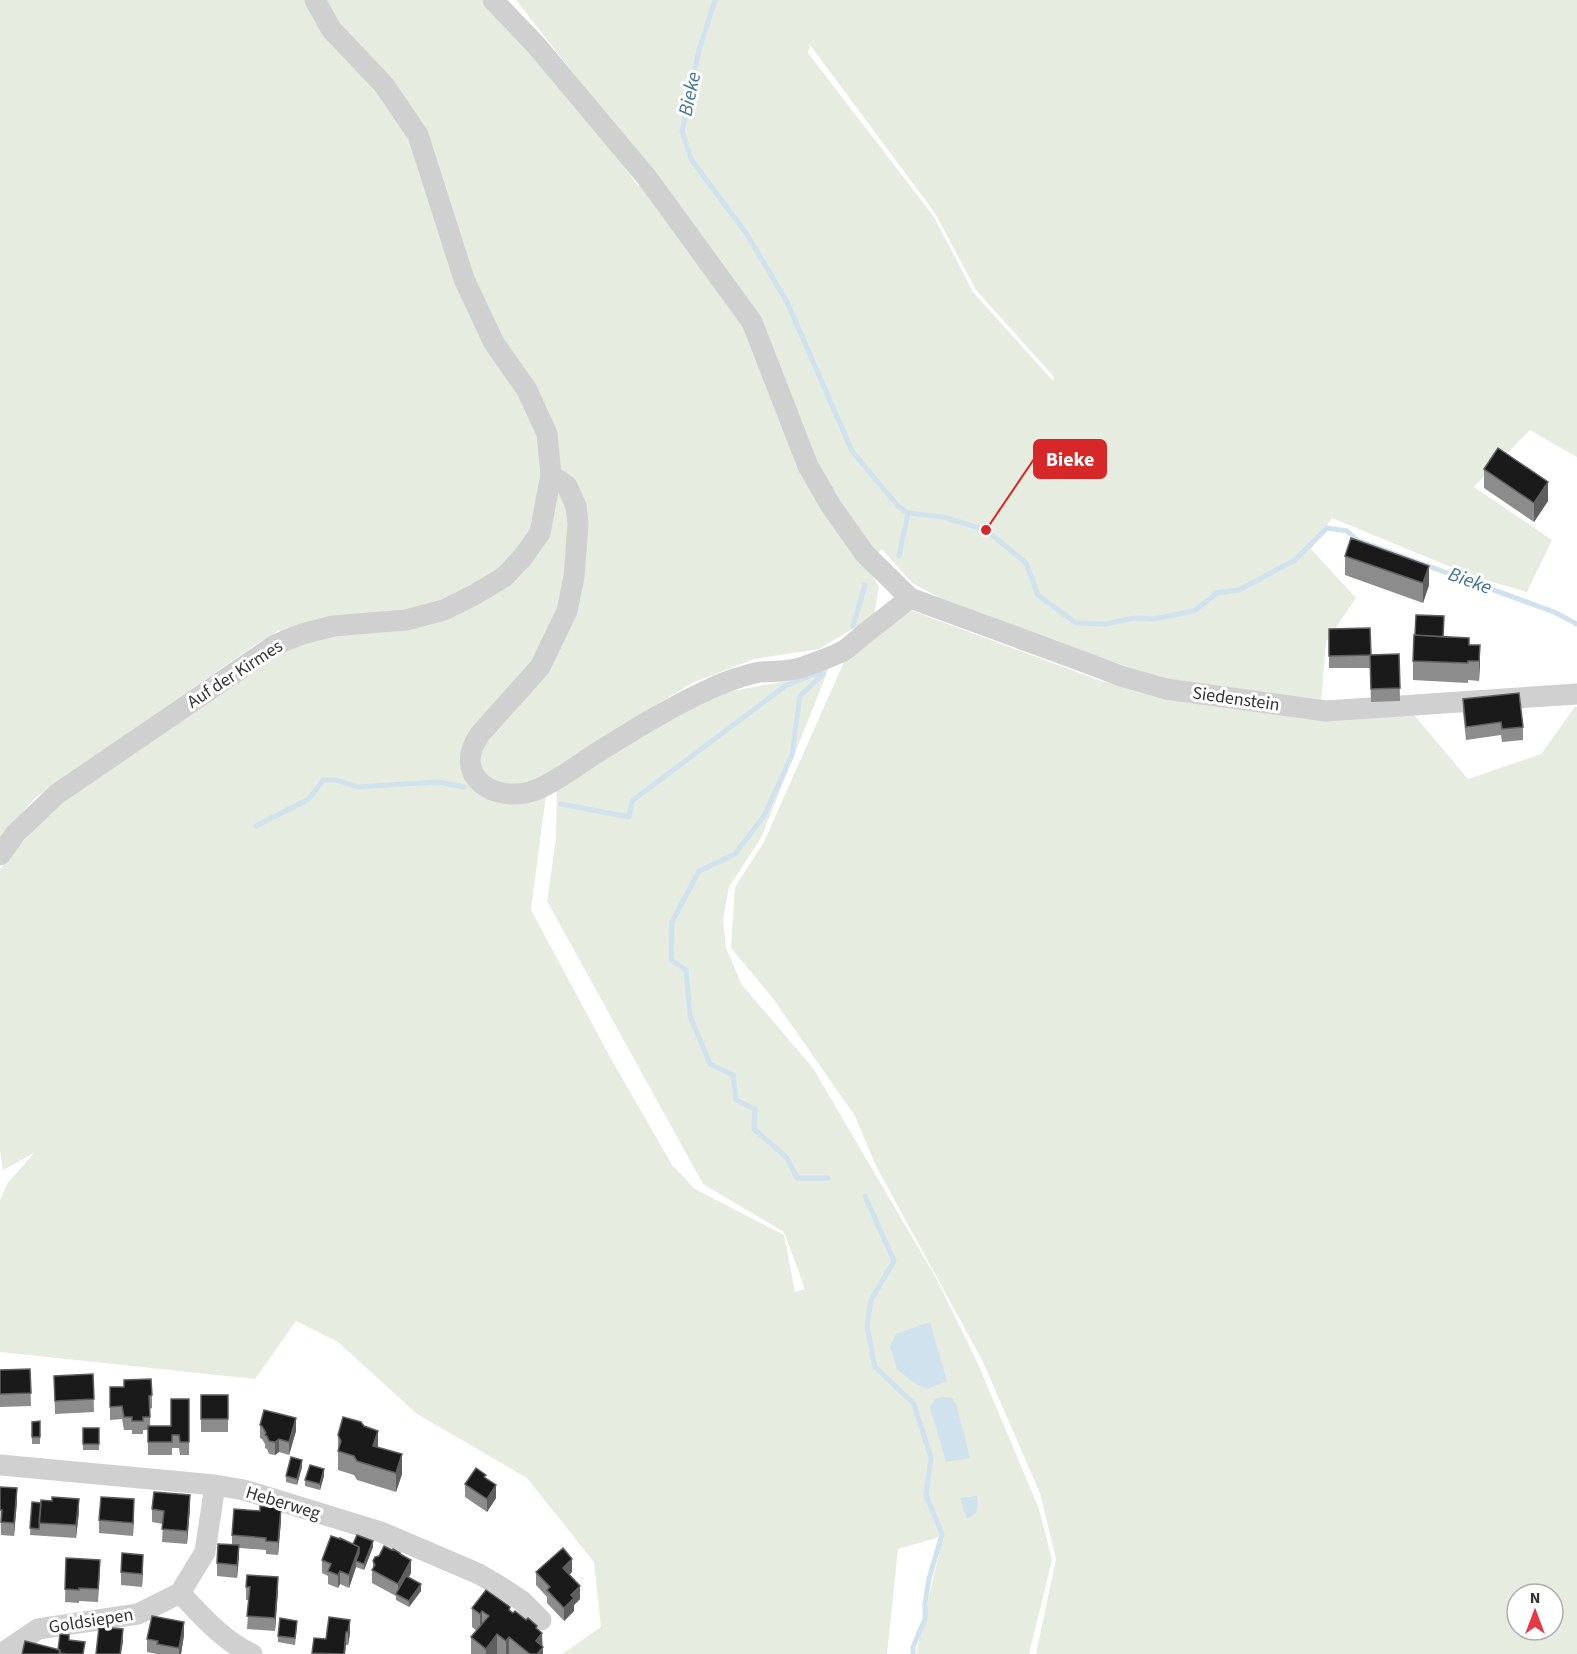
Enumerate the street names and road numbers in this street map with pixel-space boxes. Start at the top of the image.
street label: Auf der Kirmes [182,634,288,714]
street label: Siedenstein [1191,681,1281,717]
street label: Heberweg [243,1480,323,1526]
street label: Goldsiepen [47,1602,135,1640]

